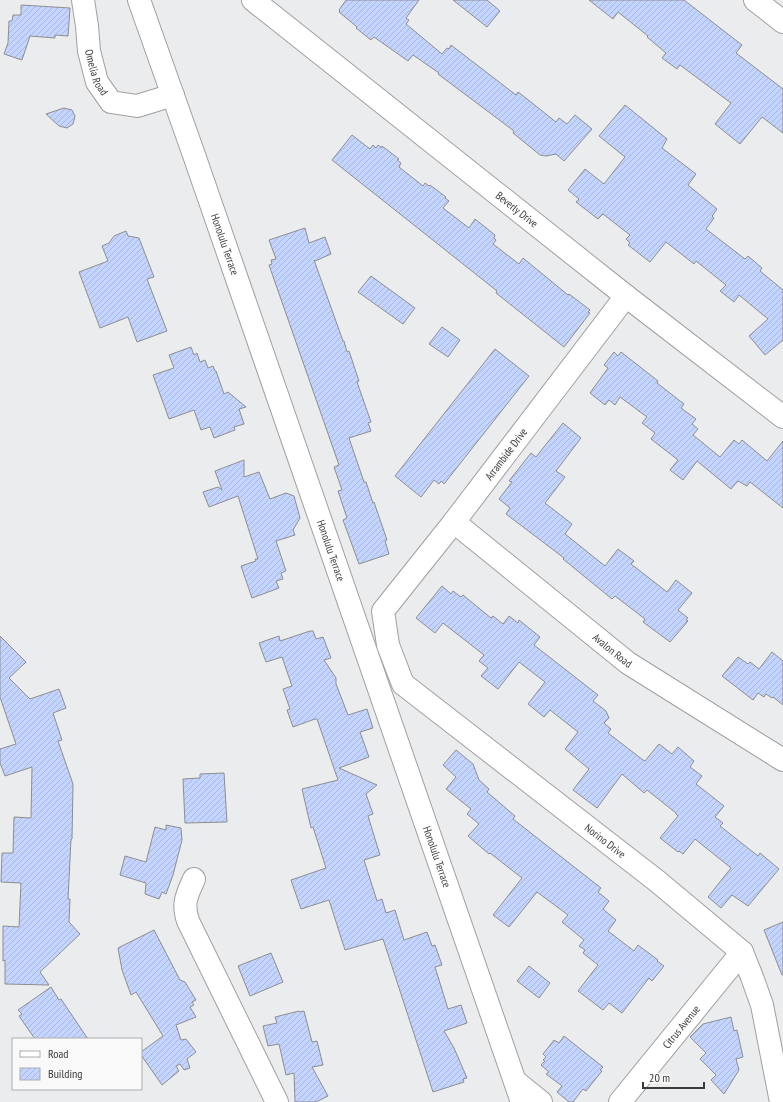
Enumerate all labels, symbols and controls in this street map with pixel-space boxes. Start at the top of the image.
street label: Omelia Road [82,48,111,98]
street label: Beverly Drive [493,188,541,231]
street label: Honolulu Terrace [208,212,242,277]
street label: Arrambide Drive [482,425,530,483]
street label: Honolulu Terrace [314,518,348,583]
street label: Avalon Road [590,630,635,671]
street label: Norino Drive [582,821,629,861]
street label: Honolulu Terrace [420,824,454,890]
street label: Citrus Avenue [659,1002,703,1051]
legend [12,1038,142,1090]
text: Road [48,1046,68,1061]
scale bar [643,1064,704,1090]
text: Building [48,1066,83,1081]
text: 20 m [649,1070,670,1085]

